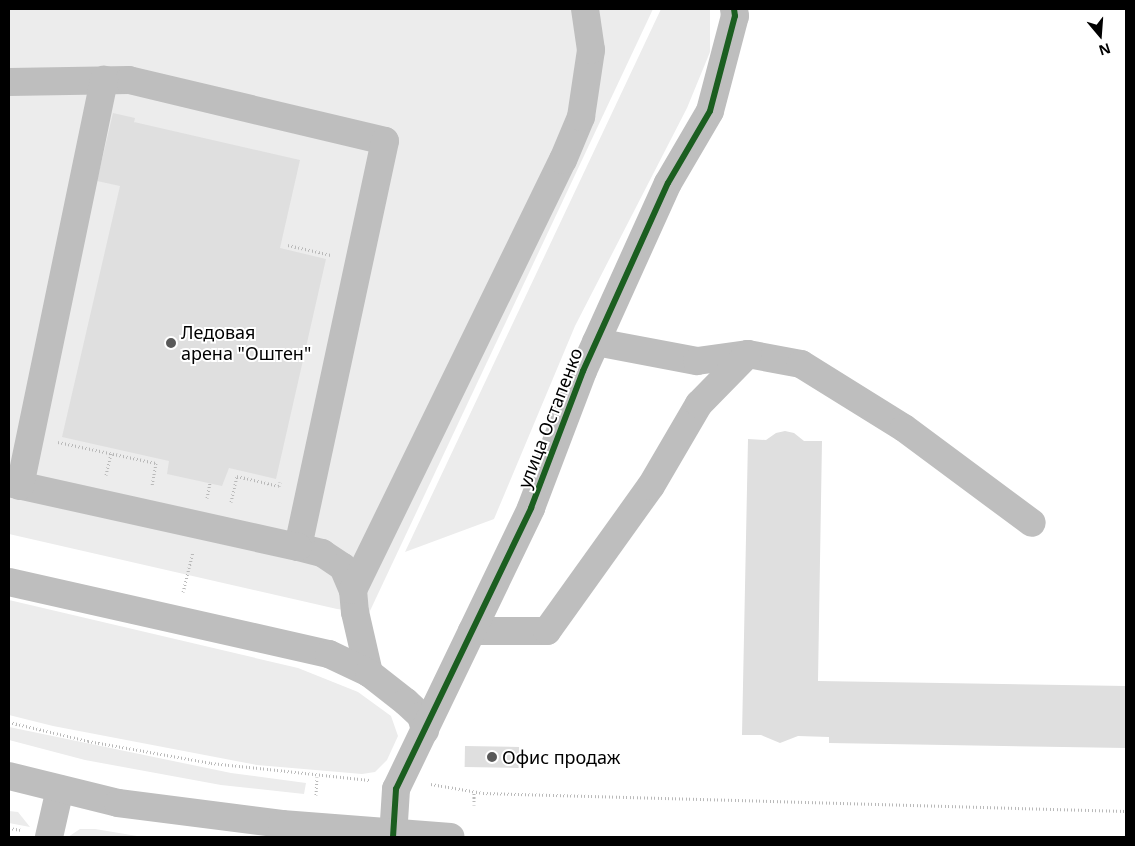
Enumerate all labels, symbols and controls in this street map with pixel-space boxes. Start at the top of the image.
north arrow [1075,10,1125,60]
text: N [1096,39,1113,61]
place label: Ледовая арена "Оштен" [181,322,311,364]
marker: Ледовая арена "Оштен" [165,337,177,349]
street label: улица Остапенко [513,345,587,491]
place label: Офис продаж [502,746,620,768]
marker: Офис продаж [486,751,498,763]

